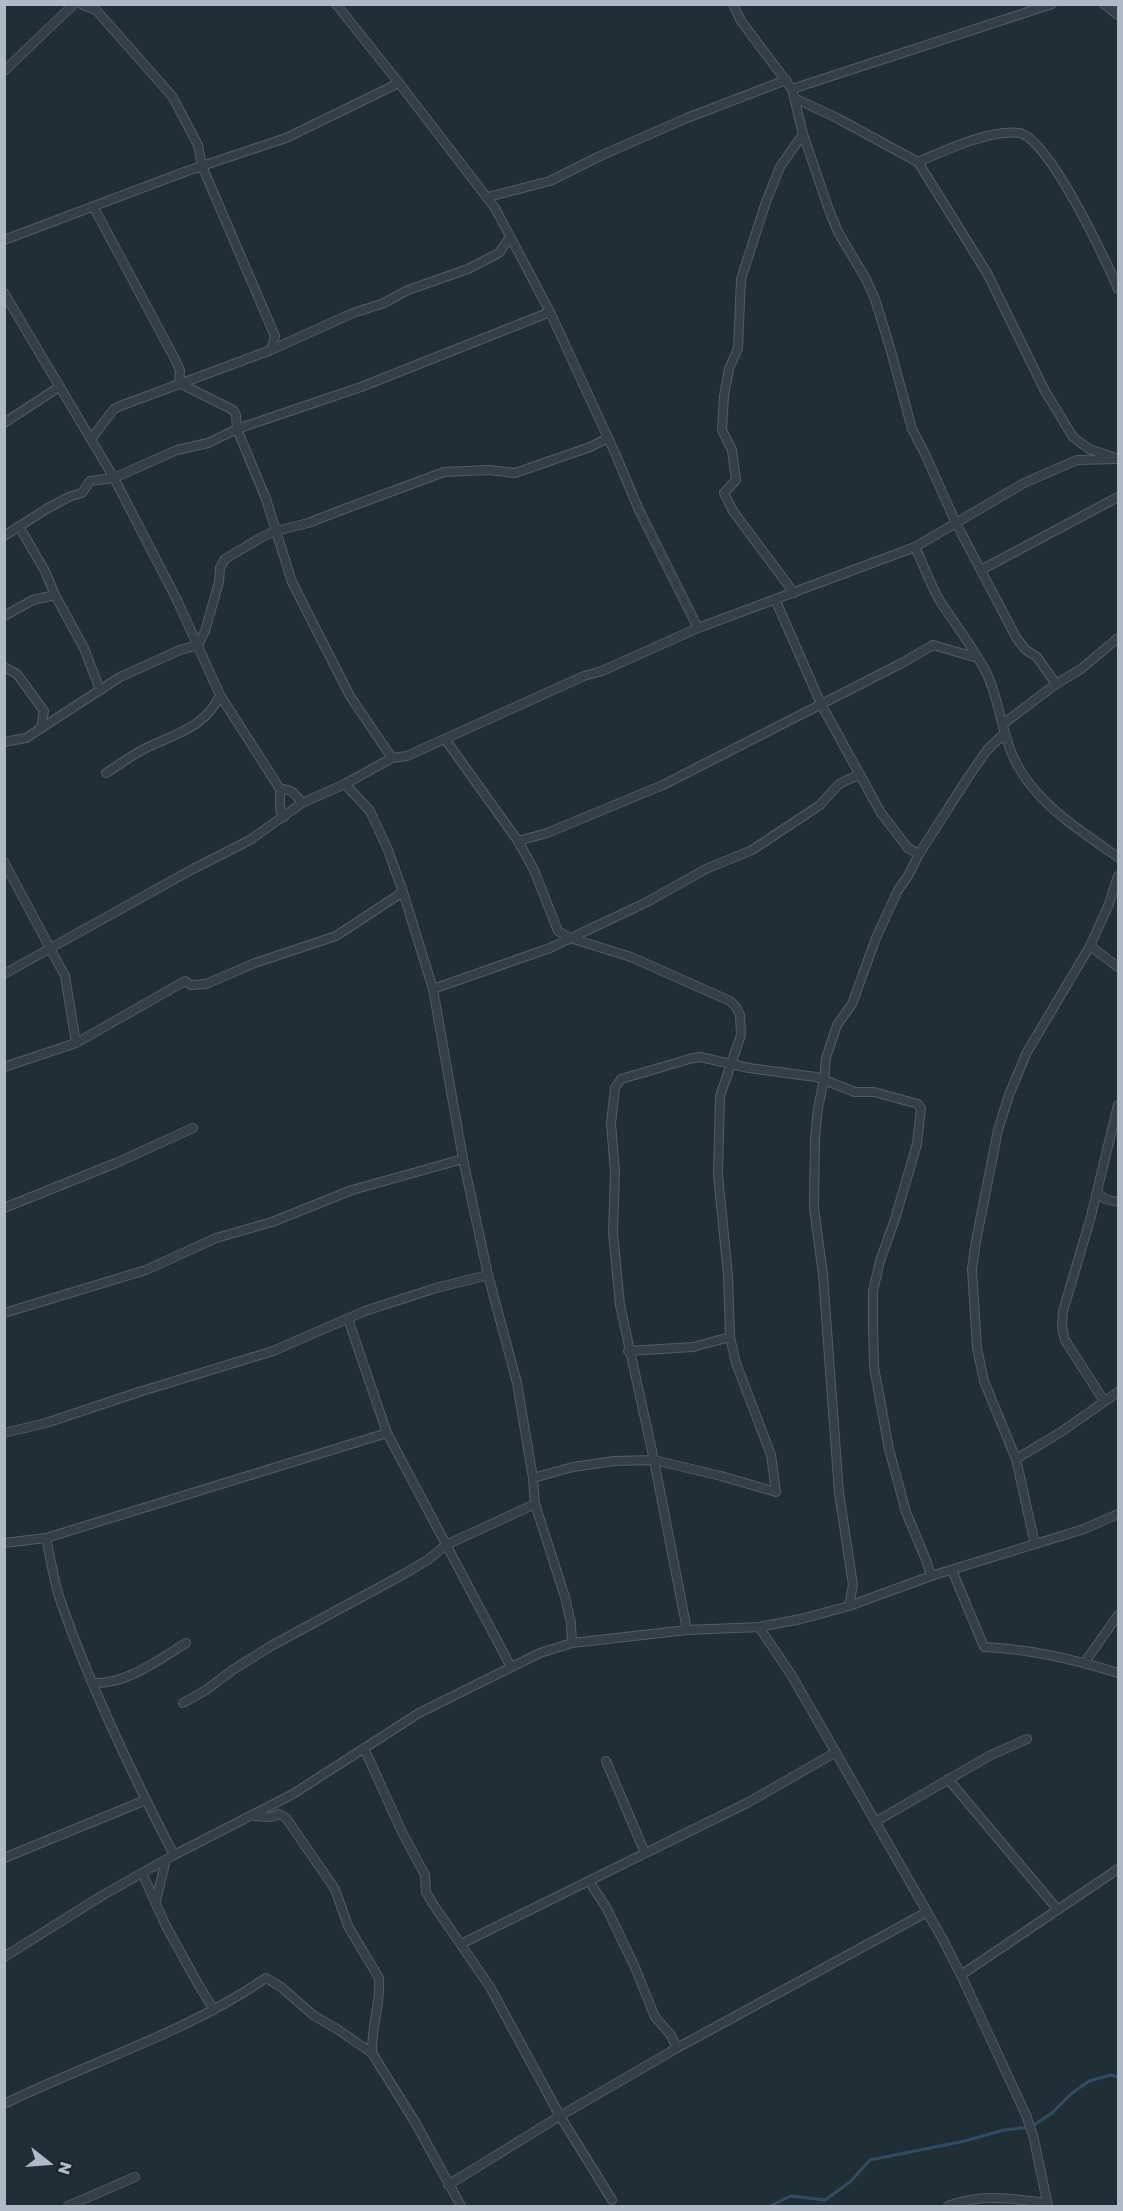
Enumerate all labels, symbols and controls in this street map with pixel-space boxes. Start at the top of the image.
north arrow [18,2133,78,2193]
text: N [54,2160,77,2177]

